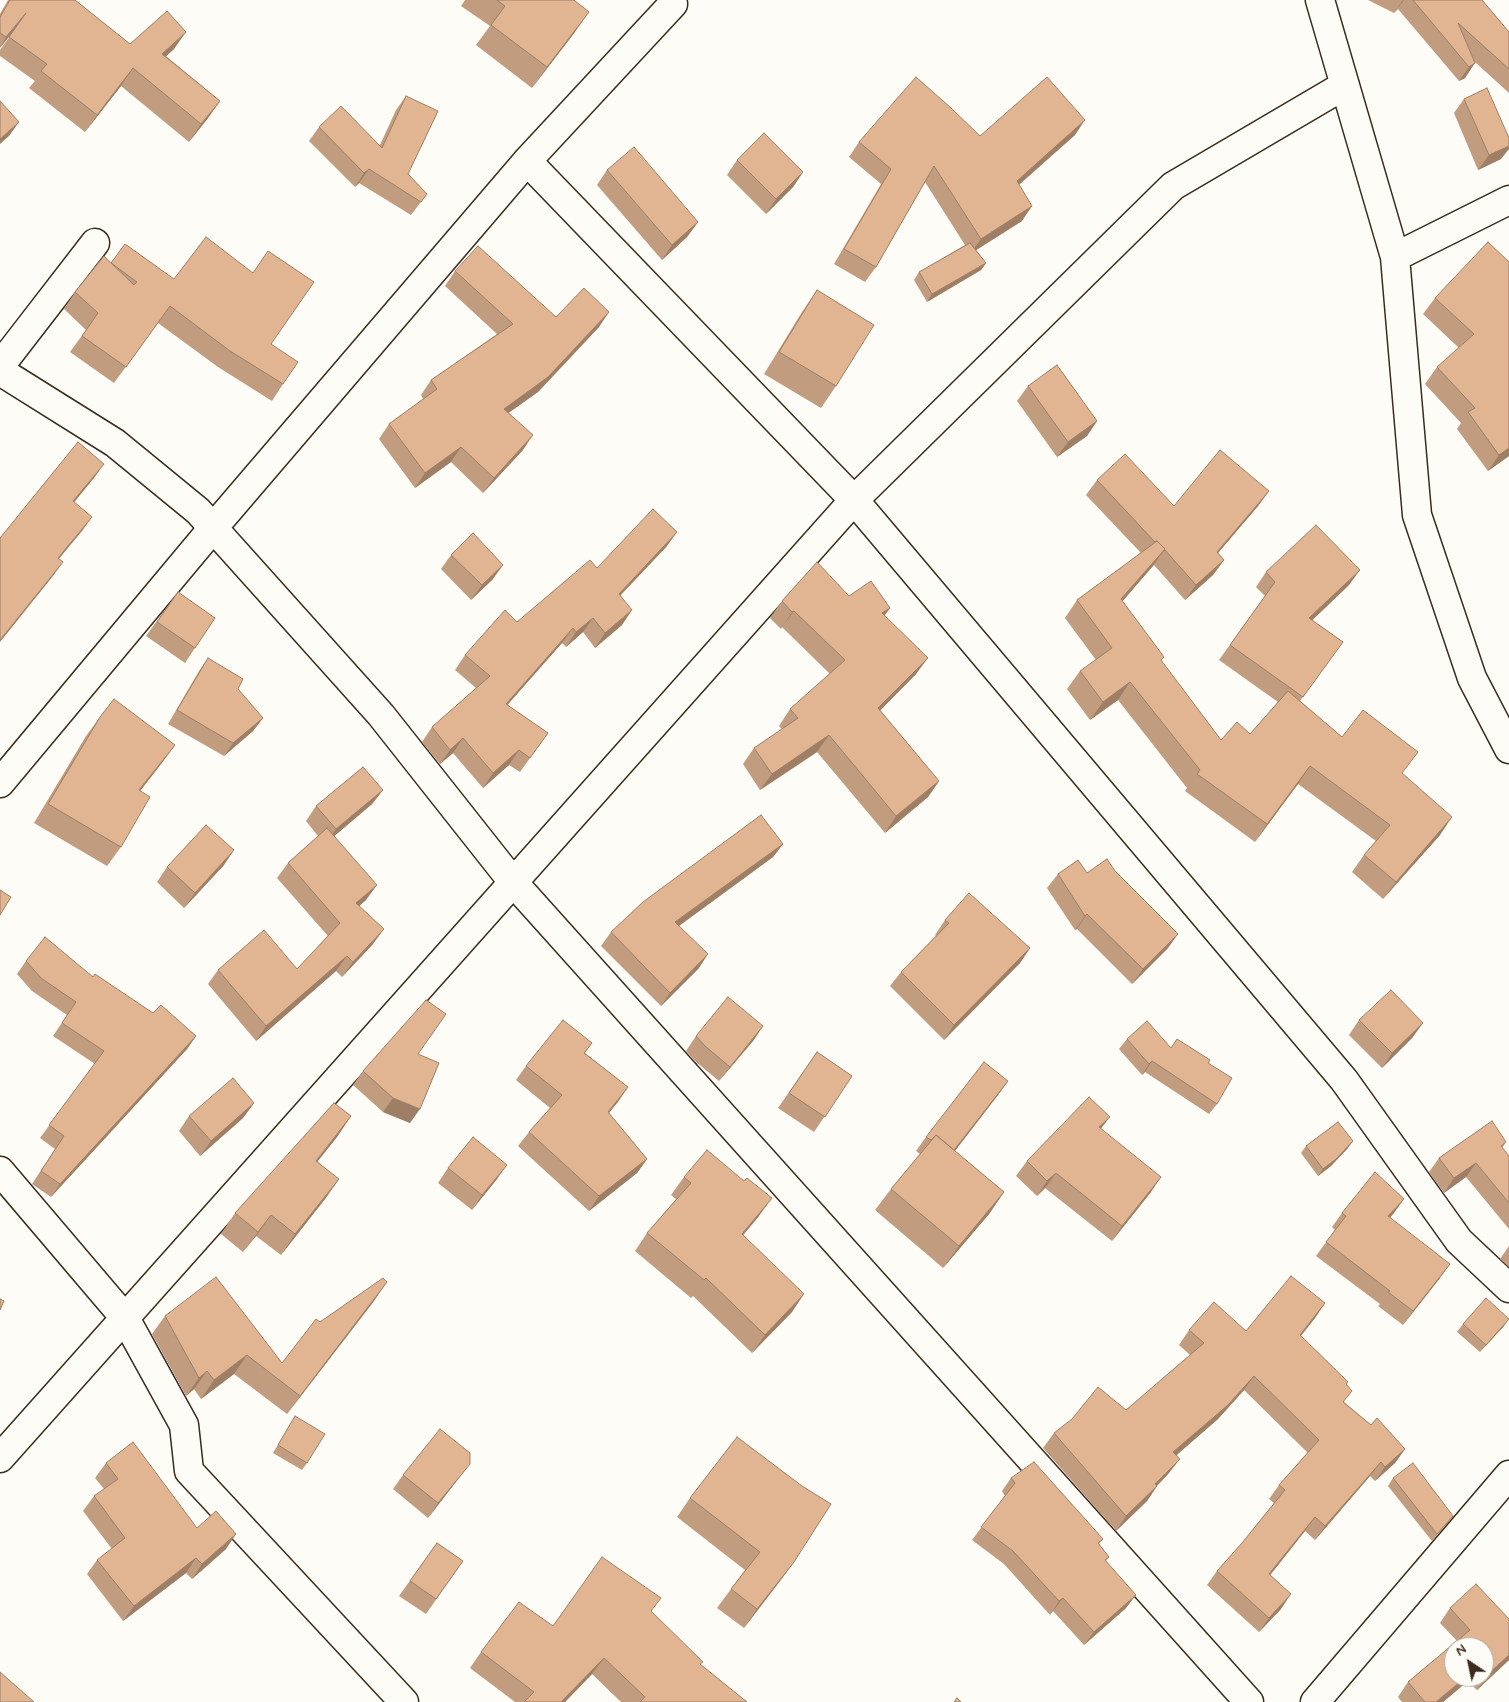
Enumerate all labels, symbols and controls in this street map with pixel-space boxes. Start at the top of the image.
north arrow [1444,1637,1494,1687]
text: N [1452,1640,1470,1660]

